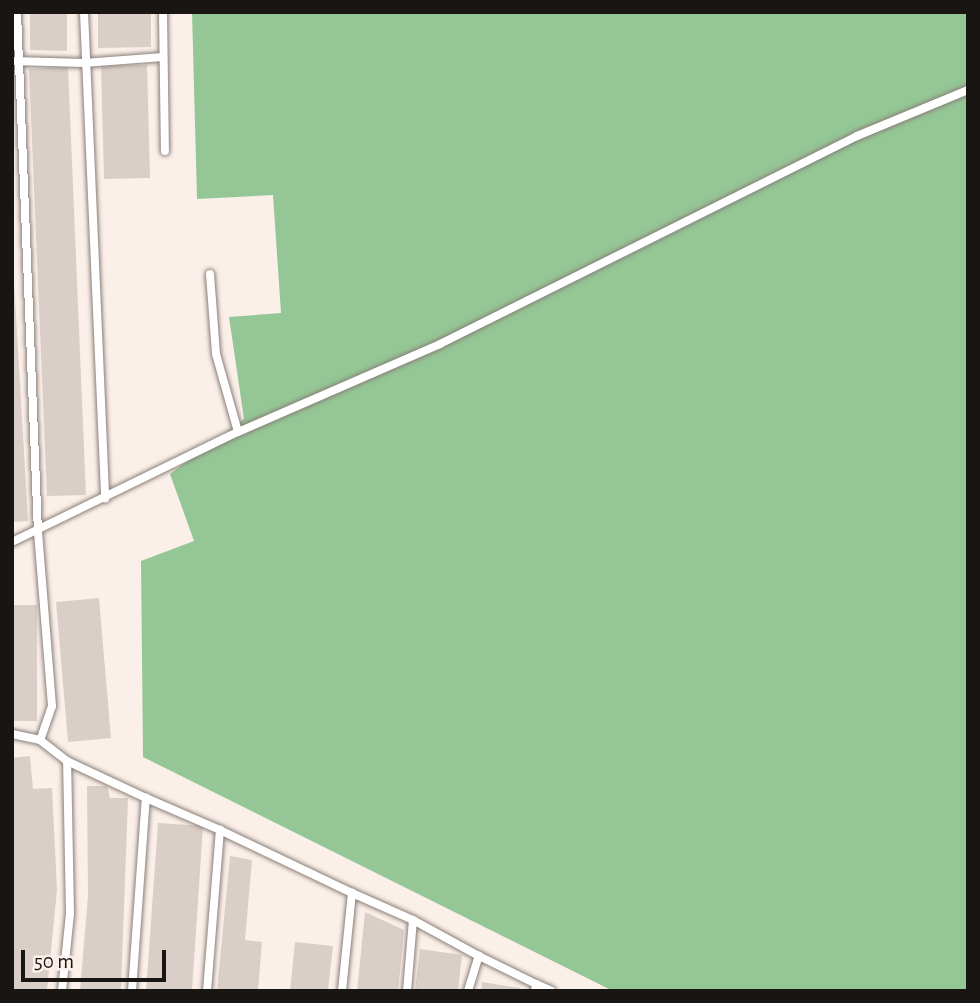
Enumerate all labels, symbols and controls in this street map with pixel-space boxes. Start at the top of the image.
scale bar [24,936,170,980]
text: 50 m [34,951,74,972]

